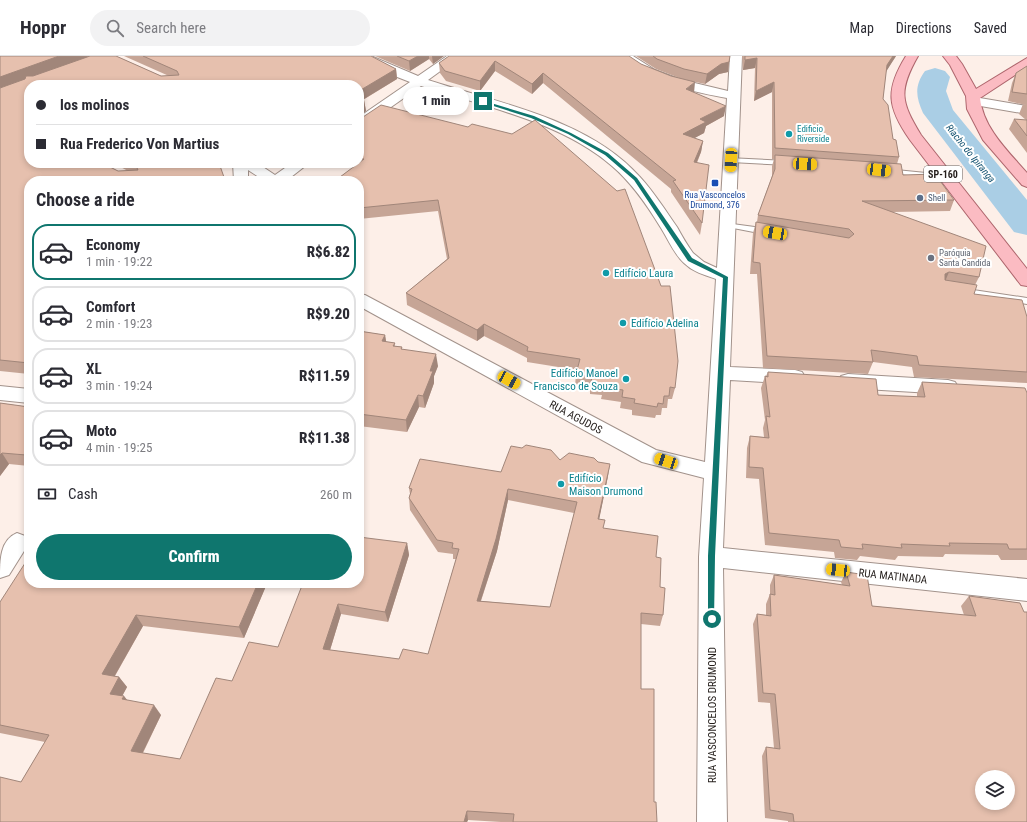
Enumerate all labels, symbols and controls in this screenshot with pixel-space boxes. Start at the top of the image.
search box [90,10,370,46]
text: Hoppr [20,16,66,39]
icon: search [104,17,126,39]
text: Search here [136,19,206,37]
text: Map [850,20,874,36]
text: Directions [896,20,952,36]
text: Saved [974,20,1007,36]
callout: 1 min [403,87,469,115]
route end [474,92,492,110]
text: 1 min [422,93,450,108]
text: los molinos [60,96,129,114]
water label: Riacho do Ipiranga [944,122,998,185]
place label: Edificio Riverside [797,124,829,144]
marker: Edificio Riverside [784,129,794,139]
text: Rua Frederico Von Martius [60,135,219,153]
car [724,148,738,172]
car [793,157,817,171]
car [866,163,892,177]
road number: SP-160 [924,166,962,182]
marker: Rua Vasconcelos Drumond, 376 [710,178,720,188]
text: Choose a ride [36,189,135,210]
place label: Rua Vasconcelos Drumond, 376 [685,190,745,210]
marker: Shell [915,193,925,203]
place label: Shell [928,193,945,203]
car [762,225,788,241]
icon: car [38,234,74,270]
text: Economy [86,236,140,254]
text: R$6.82 [307,243,350,261]
place label: Paróquia Santa Candida [939,248,990,268]
marker: Paróquia Santa Candida [926,253,936,263]
text: 1 min · 19:22 [86,254,152,269]
place label: Edifício Laura [614,267,673,280]
marker: Edifício Laura [601,268,611,278]
icon: car [38,296,74,332]
text: Comfort [86,298,135,316]
text: R$9.20 [307,305,350,323]
text: 2 min · 19:23 [86,316,152,331]
place label: Edifício Adelina [631,317,699,330]
marker: Edifício Adelina [618,318,628,328]
icon: car [38,358,74,394]
text: XL [86,360,102,378]
text: R$11.59 [299,367,350,385]
place label: Edifício Manoel Francisco de Souza [534,367,618,393]
car [496,369,522,391]
marker: Edifício Manoel Francisco de Souza [621,374,631,384]
text: 3 min · 19:24 [86,378,152,393]
street label: RUA AGUDOS [547,398,605,437]
icon: car [38,420,74,456]
text: Moto [86,422,117,440]
text: R$11.38 [299,429,350,447]
text: 4 min · 19:25 [86,440,152,455]
car [653,452,679,470]
place label: Edifício Maison Drumond [569,472,643,498]
marker: Edifício Maison Drumond [556,479,566,489]
icon: cash [36,483,58,505]
text: Cash [68,485,98,503]
text: 260 m [320,487,352,502]
button: Confirm [36,534,352,580]
car [825,563,851,577]
street label: RUA MATINADA [858,566,929,587]
route start [703,610,721,628]
street label: RUA VASCONCELOS DRUMOND [706,647,719,783]
map controls [975,770,1015,810]
button: layers [975,770,1015,810]

